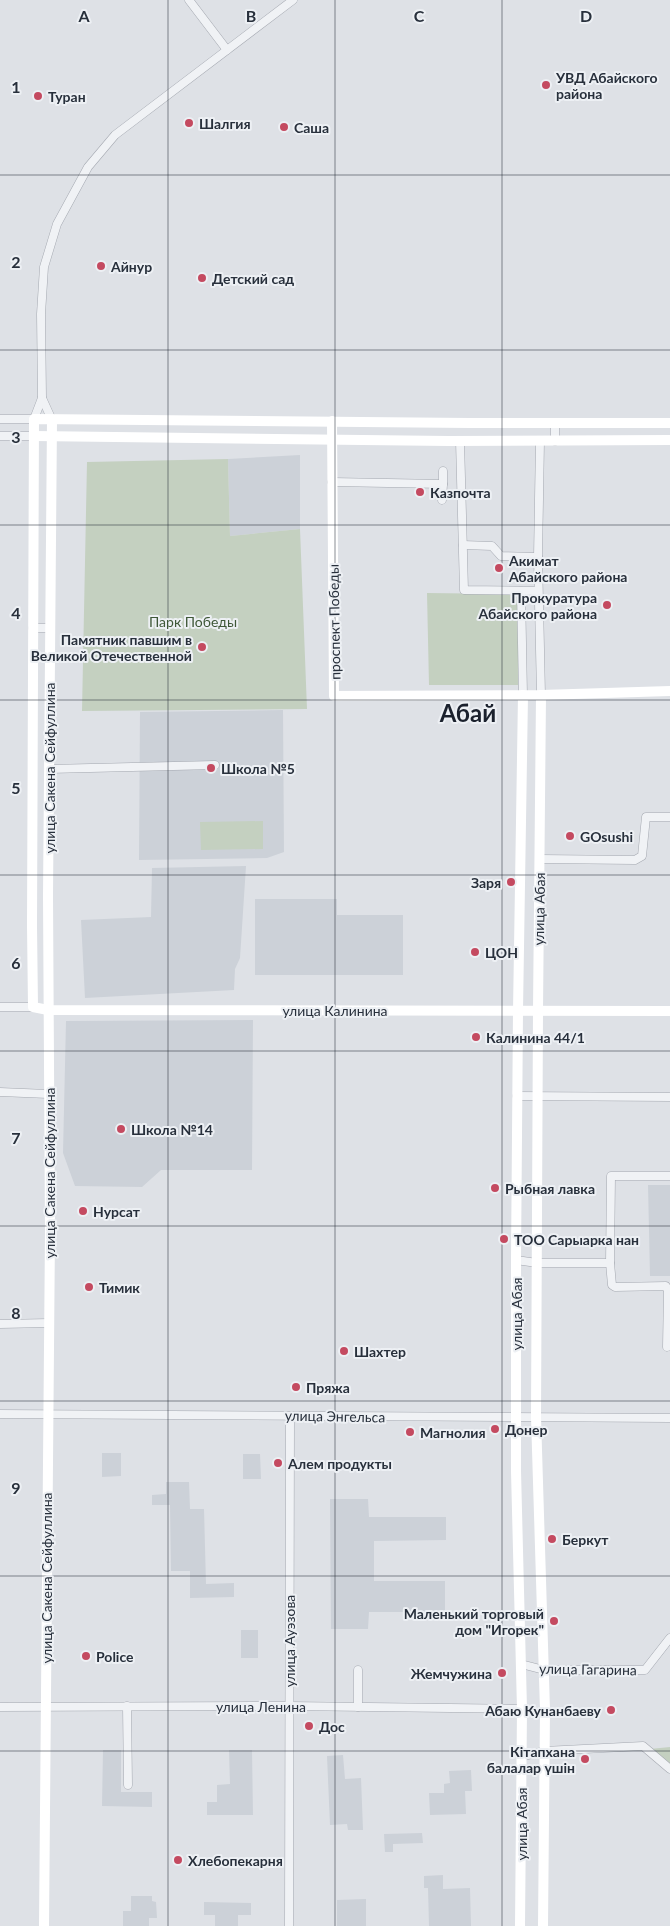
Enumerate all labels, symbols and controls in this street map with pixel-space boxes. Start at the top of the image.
text: A [77,6,90,25]
text: B [246,6,256,25]
text: C [414,6,425,25]
text: D [580,6,592,25]
place label: УВД Абайского района [555,69,658,102]
text: 1 [11,77,21,96]
marker: УВД Абайского района [540,79,552,91]
place label: Туран [48,88,86,105]
marker: Туран [32,90,44,102]
place label: Шалгия [199,115,251,132]
marker: Шалгия [183,117,195,129]
place label: Саша [294,119,329,136]
marker: Саша [278,121,290,133]
text: 2 [11,252,21,271]
place label: Айнур [110,258,152,275]
marker: Айнур [95,260,107,272]
place label: Детский сад [212,270,294,287]
marker: Детский сад [196,272,208,284]
text: 3 [11,427,21,446]
place label: Казпочта [430,484,491,501]
marker: Казпочта [414,486,426,498]
place label: Акимат Абайского района [508,552,627,585]
marker: Акимат Абайского района [493,562,505,574]
street label: проспект Победы [324,564,344,680]
place label: Прокуратура Абайского района [478,589,597,622]
marker: Прокуратура Абайского района [601,599,613,611]
text: 4 [11,603,21,622]
park label: Парк Победы [149,613,237,630]
place label: Памятник павшим в Великой Отечественной [31,631,192,664]
marker: Памятник павшим в Великой Отечественной [196,641,208,653]
street label: улица Сакена Сейфуллина [41,682,58,854]
district label: Абай [439,698,496,727]
place label: Школа №5 [221,760,295,777]
marker: Школа №5 [205,762,217,774]
text: 5 [11,778,21,797]
place label: GOsushi [580,828,633,845]
marker: GOsushi [564,830,576,842]
street label: улица Абая [530,872,548,946]
place label: Заря [471,874,501,891]
marker: Заря [505,876,517,888]
place label: ЦОН [485,944,518,961]
marker: ЦОН [469,946,481,958]
text: 6 [11,953,21,972]
street label: улица Калинина [282,1002,388,1019]
place label: Калинина 44/1 [486,1029,585,1046]
marker: Калинина 44/1 [470,1031,482,1043]
street label: улица Сакена Сейфуллина [41,1087,58,1259]
place label: Школа №14 [131,1121,213,1138]
marker: Школа №14 [115,1123,127,1135]
text: 7 [11,1128,21,1147]
place label: Рыбная лавка [505,1180,595,1197]
marker: Рыбная лавка [489,1182,501,1194]
place label: Нурсат [93,1203,141,1220]
marker: Нурсат [77,1205,89,1217]
place label: ТОО Сарыарка нан [514,1231,639,1248]
marker: ТОО Сарыарка нан [498,1233,510,1245]
street label: улица Абая [508,1277,525,1351]
place label: Тимик [99,1279,140,1296]
marker: Тимик [83,1281,95,1293]
text: 8 [11,1303,21,1322]
place label: Шахтер [354,1343,406,1360]
marker: Шахтер [338,1345,350,1357]
place label: Пряжа [306,1379,350,1396]
marker: Пряжа [290,1381,302,1393]
street label: улица Энгельса [285,1407,385,1425]
place label: Донер [505,1421,547,1438]
marker: Донер [489,1423,501,1435]
place label: Магнолия [420,1424,486,1441]
marker: Магнолия [404,1426,416,1438]
place label: Алем продукты [287,1455,392,1472]
marker: Алем продукты [272,1457,284,1469]
text: 9 [11,1478,21,1497]
street label: улица Сакена Сейфуллина [38,1492,55,1664]
place label: Беркут [562,1531,609,1548]
marker: Беркут [546,1533,558,1545]
street label: улица Ауэзова [281,1595,298,1687]
place label: Маленький торговый дом "Игорек" [404,1605,544,1638]
marker: Маленький торговый дом "Игорек" [548,1615,560,1627]
place label: Police [96,1648,134,1665]
marker: Police [80,1650,92,1662]
street label: улица Гагарина [539,1660,637,1678]
place label: Жемчужина [411,1665,492,1682]
marker: Жемчужина [496,1667,508,1679]
street label: улица Ленина [216,1698,306,1715]
place label: Абаю Кунанбаеву [484,1702,602,1719]
marker: Абаю Кунанбаеву [605,1704,617,1716]
place label: Дос [319,1718,345,1735]
marker: Дос [303,1720,315,1732]
place label: Кітапхана балалар үшін [487,1743,575,1776]
marker: Кітапхана балалар үшін [579,1753,591,1765]
street label: улица Абая [513,1787,530,1861]
place label: Хлебопекарня [188,1852,283,1869]
marker: Хлебопекарня [172,1854,184,1866]

